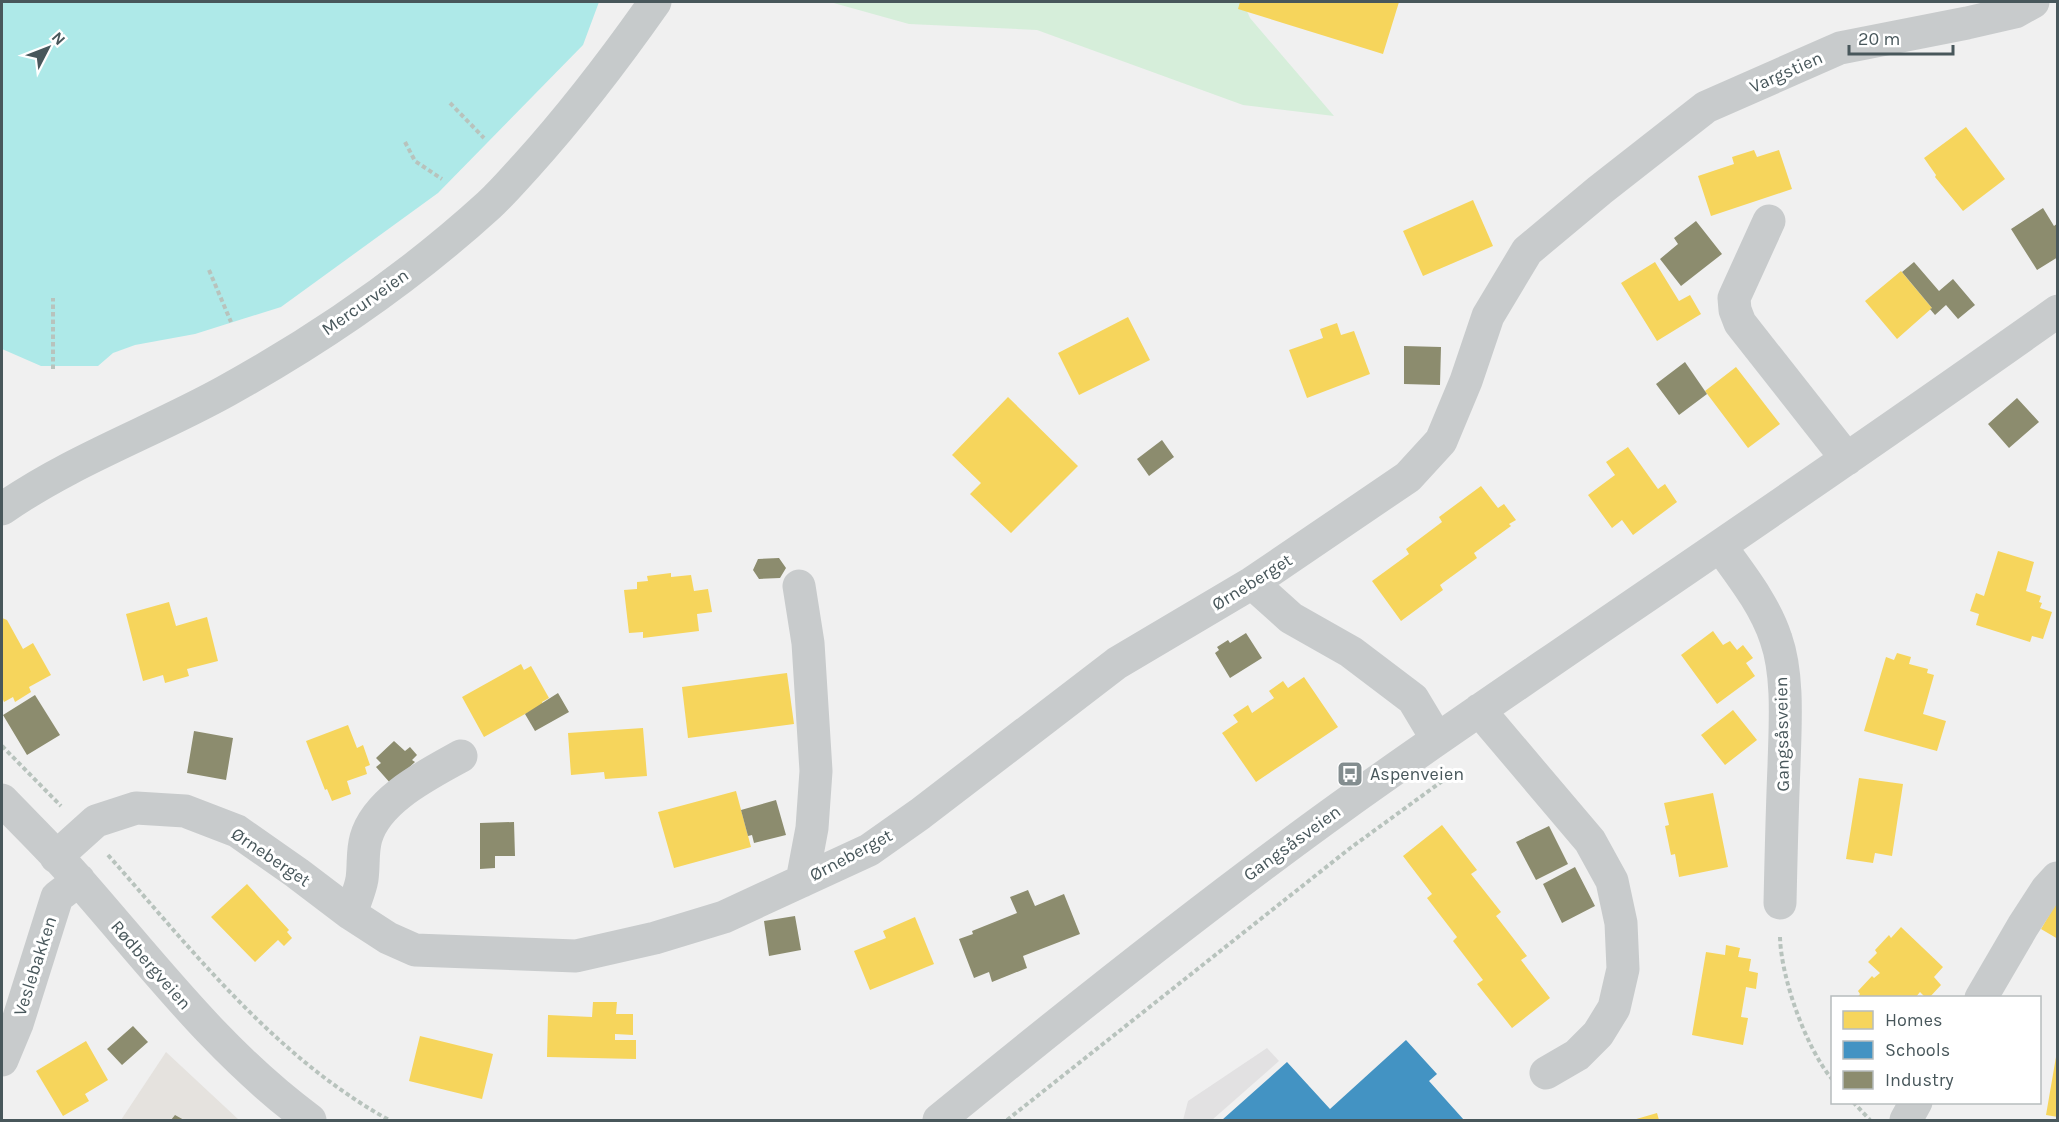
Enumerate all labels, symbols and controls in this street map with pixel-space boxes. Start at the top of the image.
north arrow [18,18,78,78]
scale bar [1849,18,1952,56]
text: N [48,28,70,49]
text: 20 m [1858,28,1900,50]
street label: Vargstien [1746,46,1826,98]
street label: Mercurveien [317,264,413,340]
street label: Ørneberget [1208,549,1296,615]
street label: Gangsåsveien [1770,676,1794,792]
bus stop icon: Aspenveien [1335,759,1365,789]
place label: Aspenveien [1370,763,1464,785]
street label: Gangsåsveien [1239,800,1345,886]
street label: Ørneberget [227,823,315,892]
street label: Ørneberget [806,824,896,886]
street label: Veslebakken [9,913,61,1019]
street label: Rødbergveien [106,916,196,1014]
legend [1831,996,2041,1104]
text: Homes [1885,1009,1942,1031]
text: Schools [1885,1039,1950,1061]
text: Industry [1885,1069,1954,1091]

